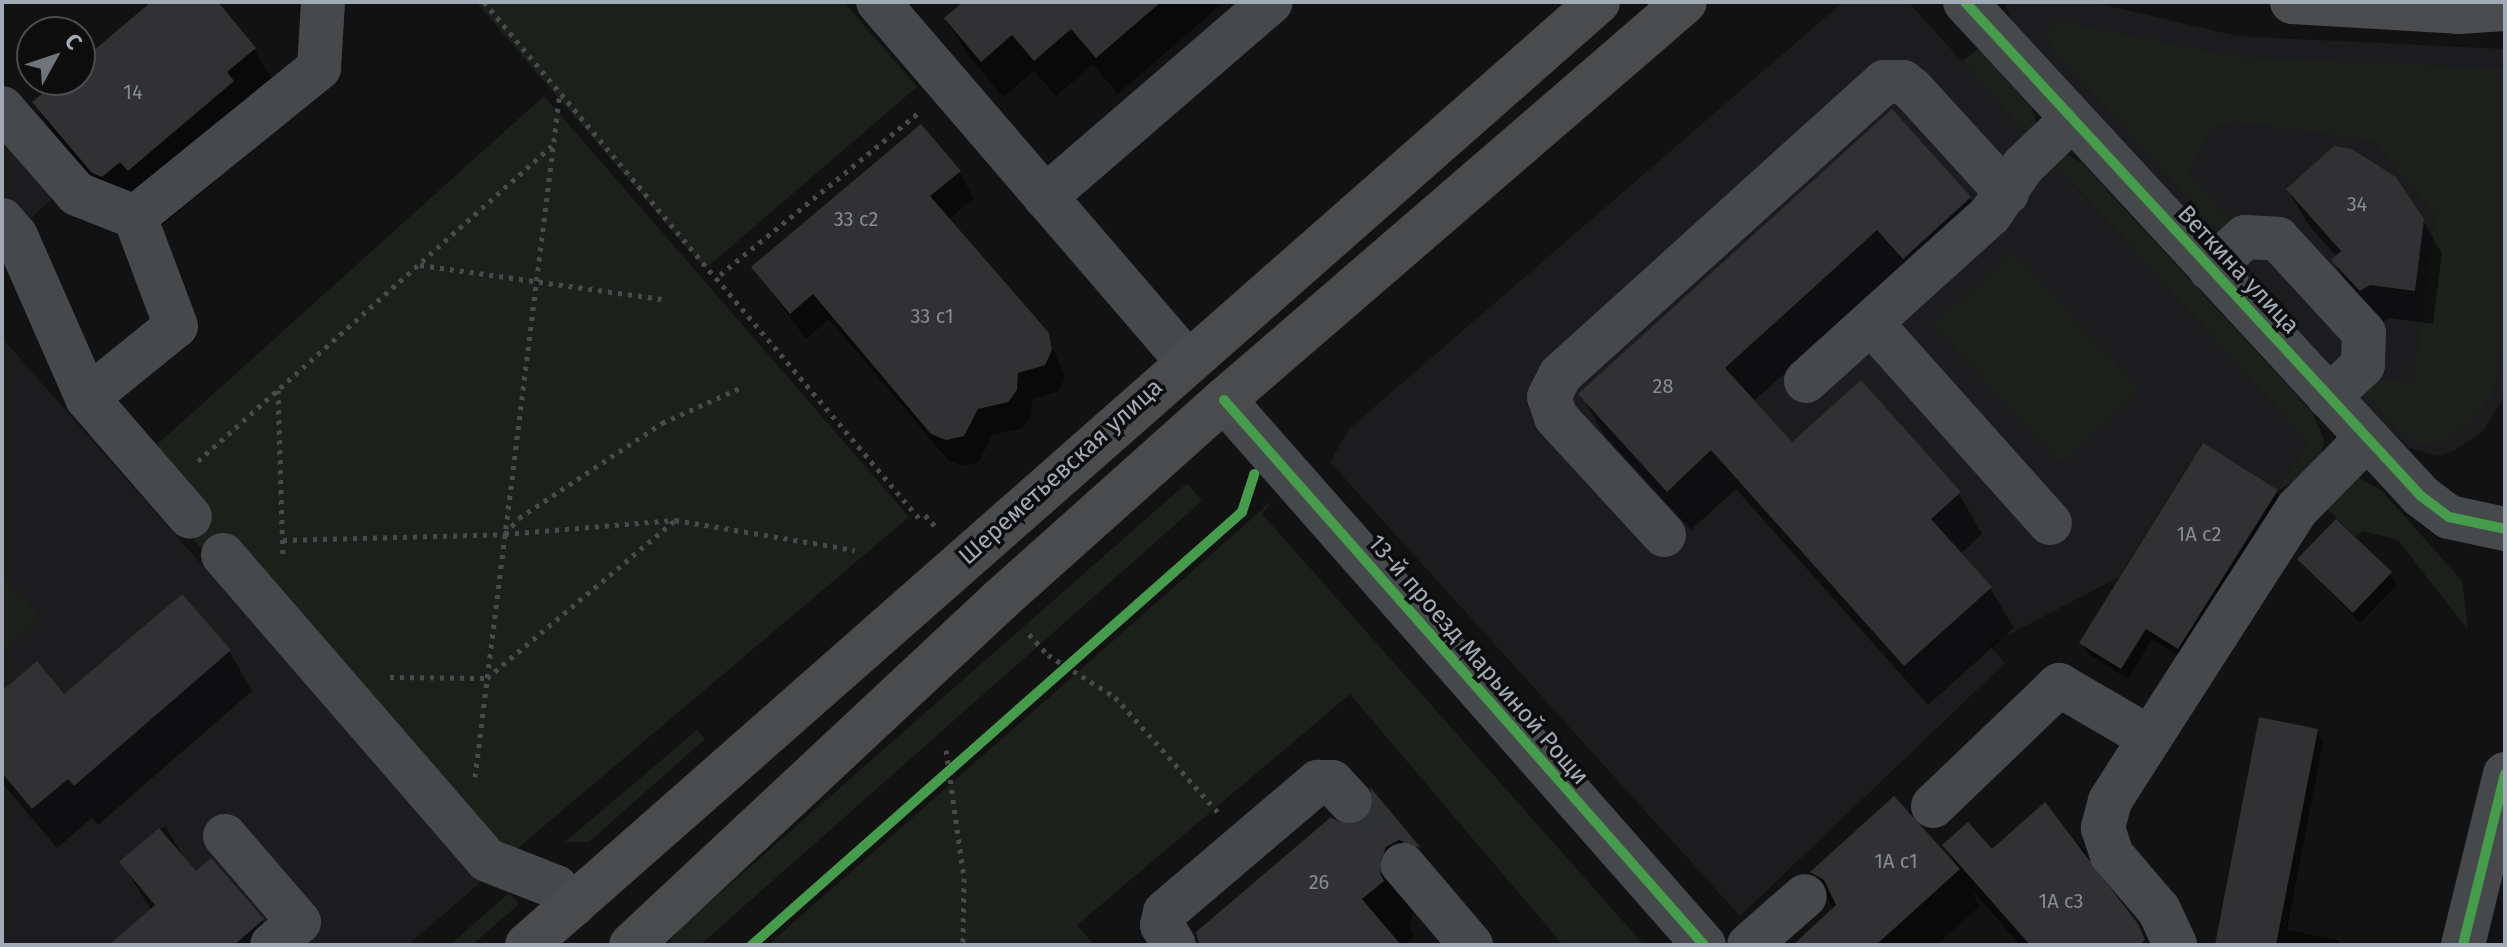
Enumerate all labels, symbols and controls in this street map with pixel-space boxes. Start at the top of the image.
north arrow [16,16,96,96]
text: С [59,28,88,55]
house number: 14 [123,80,143,104]
house number: 34 [2347,192,2367,216]
street label: Веткина улица [2171,200,2305,340]
house number: 33 с2 [834,207,878,231]
house number: 33 с1 [910,304,954,328]
street label: Шереметьевская улица [953,373,1169,571]
house number: 28 [1653,374,1673,398]
house number: 1А с2 [2177,522,2221,546]
street label: 13-й проезд Марьиной Рощи [1362,529,1594,791]
house number: 1А с1 [1874,849,1918,873]
house number: 26 [1309,870,1329,894]
house number: 1А с3 [2039,889,2083,913]

